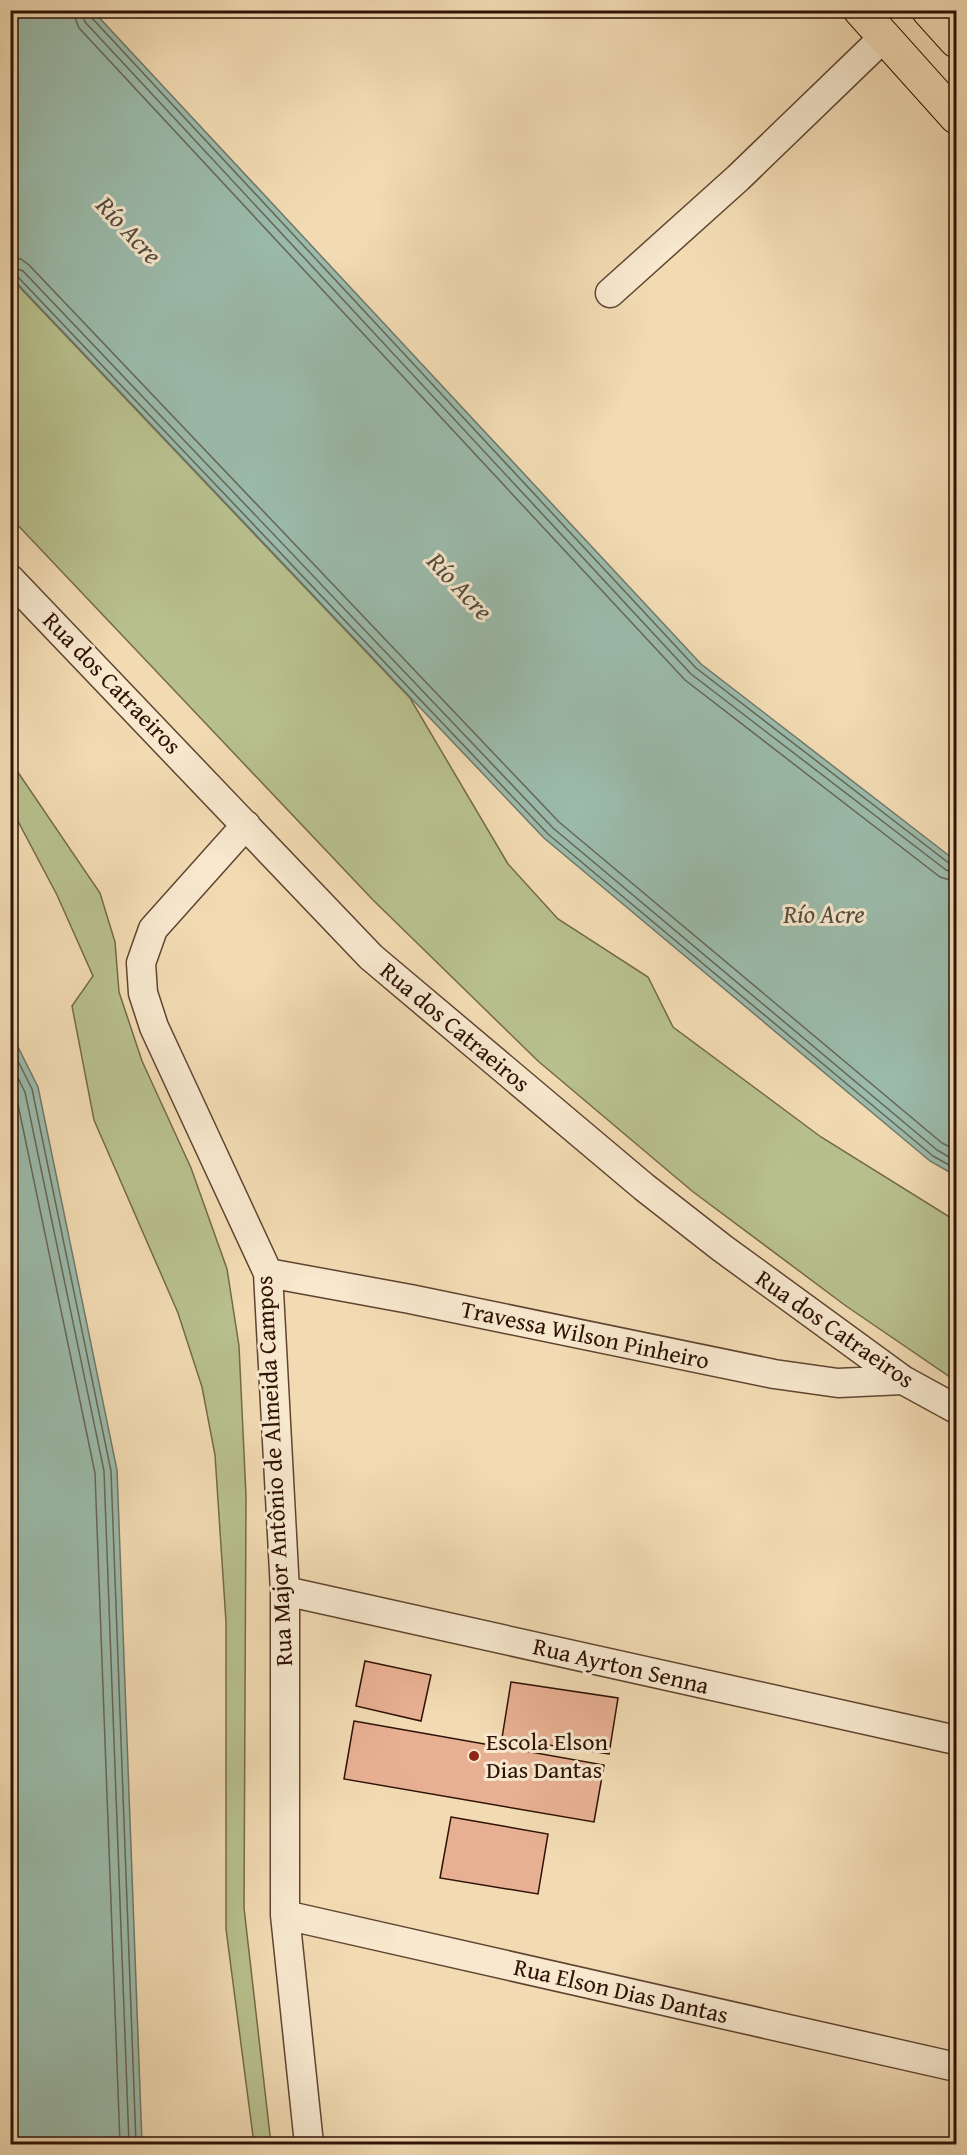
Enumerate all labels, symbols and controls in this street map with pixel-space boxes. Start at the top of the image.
water label: Río Acre [87,186,171,273]
water label: Río Acre [418,542,502,629]
street label: Rua dos Catraeiros [35,603,190,762]
water label: Río Acre [782,894,865,933]
street label: Rua dos Catraeiros [373,953,538,1100]
street label: Rua dos Catraeiros [749,1261,922,1396]
street label: Rua Major Antônio de Almeida Campos [246,1275,301,1667]
street label: Travessa Wilson Pinheiro [458,1291,713,1378]
street label: Rua Ayrton Senna [530,1628,713,1703]
place label: Escola Elson Dias Dantas [486,1724,609,1787]
marker: Escola Elson Dias Dantas [467,1749,481,1763]
street label: Rua Elson Dias Dantas [510,1949,732,2032]

